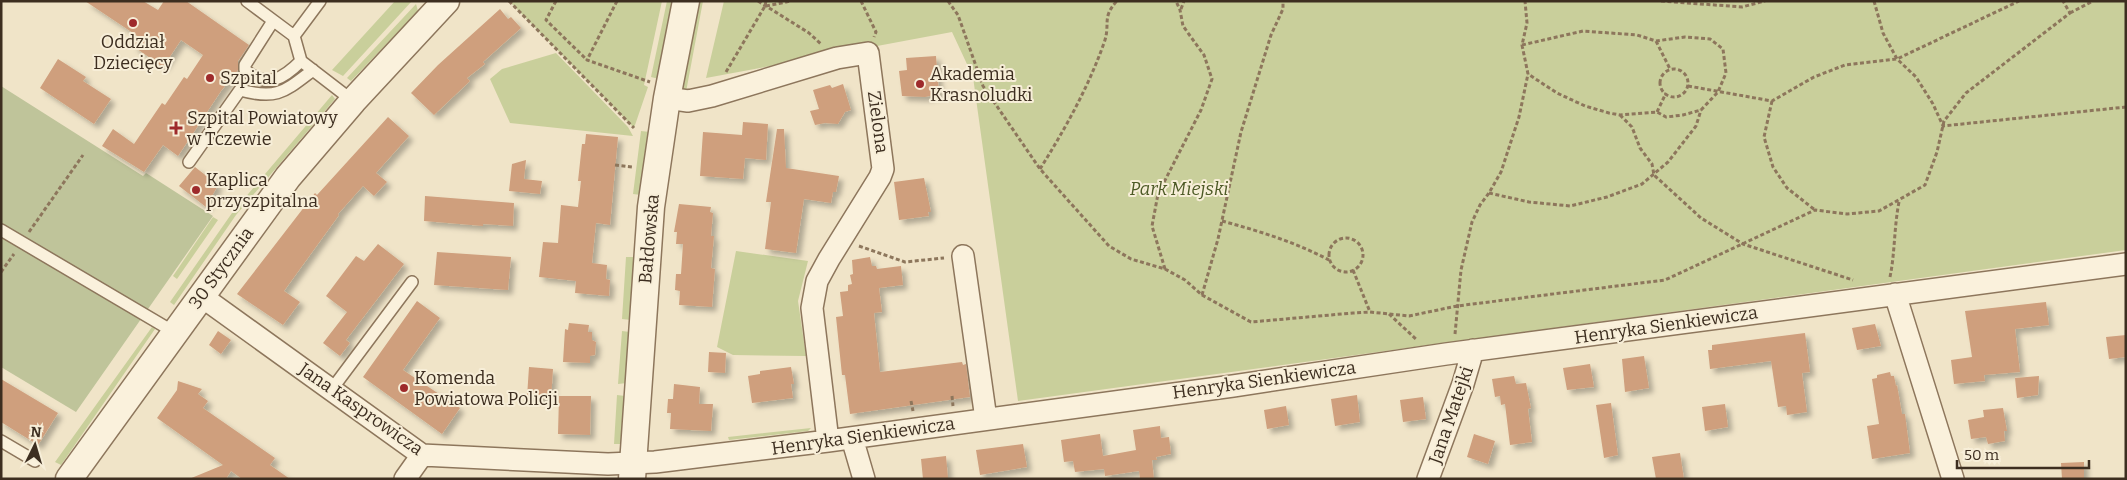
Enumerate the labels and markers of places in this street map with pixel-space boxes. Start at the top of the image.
marker: Oddział Dziecięcy [127,17,139,29]
place label: Oddział Dziecięcy [93,31,173,74]
place label: Akademia Krasnoludki [930,63,1032,106]
place label: Szpital [220,67,277,89]
marker: Szpital [204,72,216,84]
marker: Akademia Krasnoludki [914,78,926,90]
place label: Szpital Powiatowy w Tczewie [186,107,338,150]
marker: Szpital Powiatowy w Tczewie [169,121,183,135]
place label: Kaplica przyszpitalna [206,169,318,212]
marker: Kaplica przyszpitalna [190,184,202,196]
place label: Komenda Powiatowa Policji [414,367,558,410]
marker: Komenda Powiatowa Policji [398,382,410,394]

